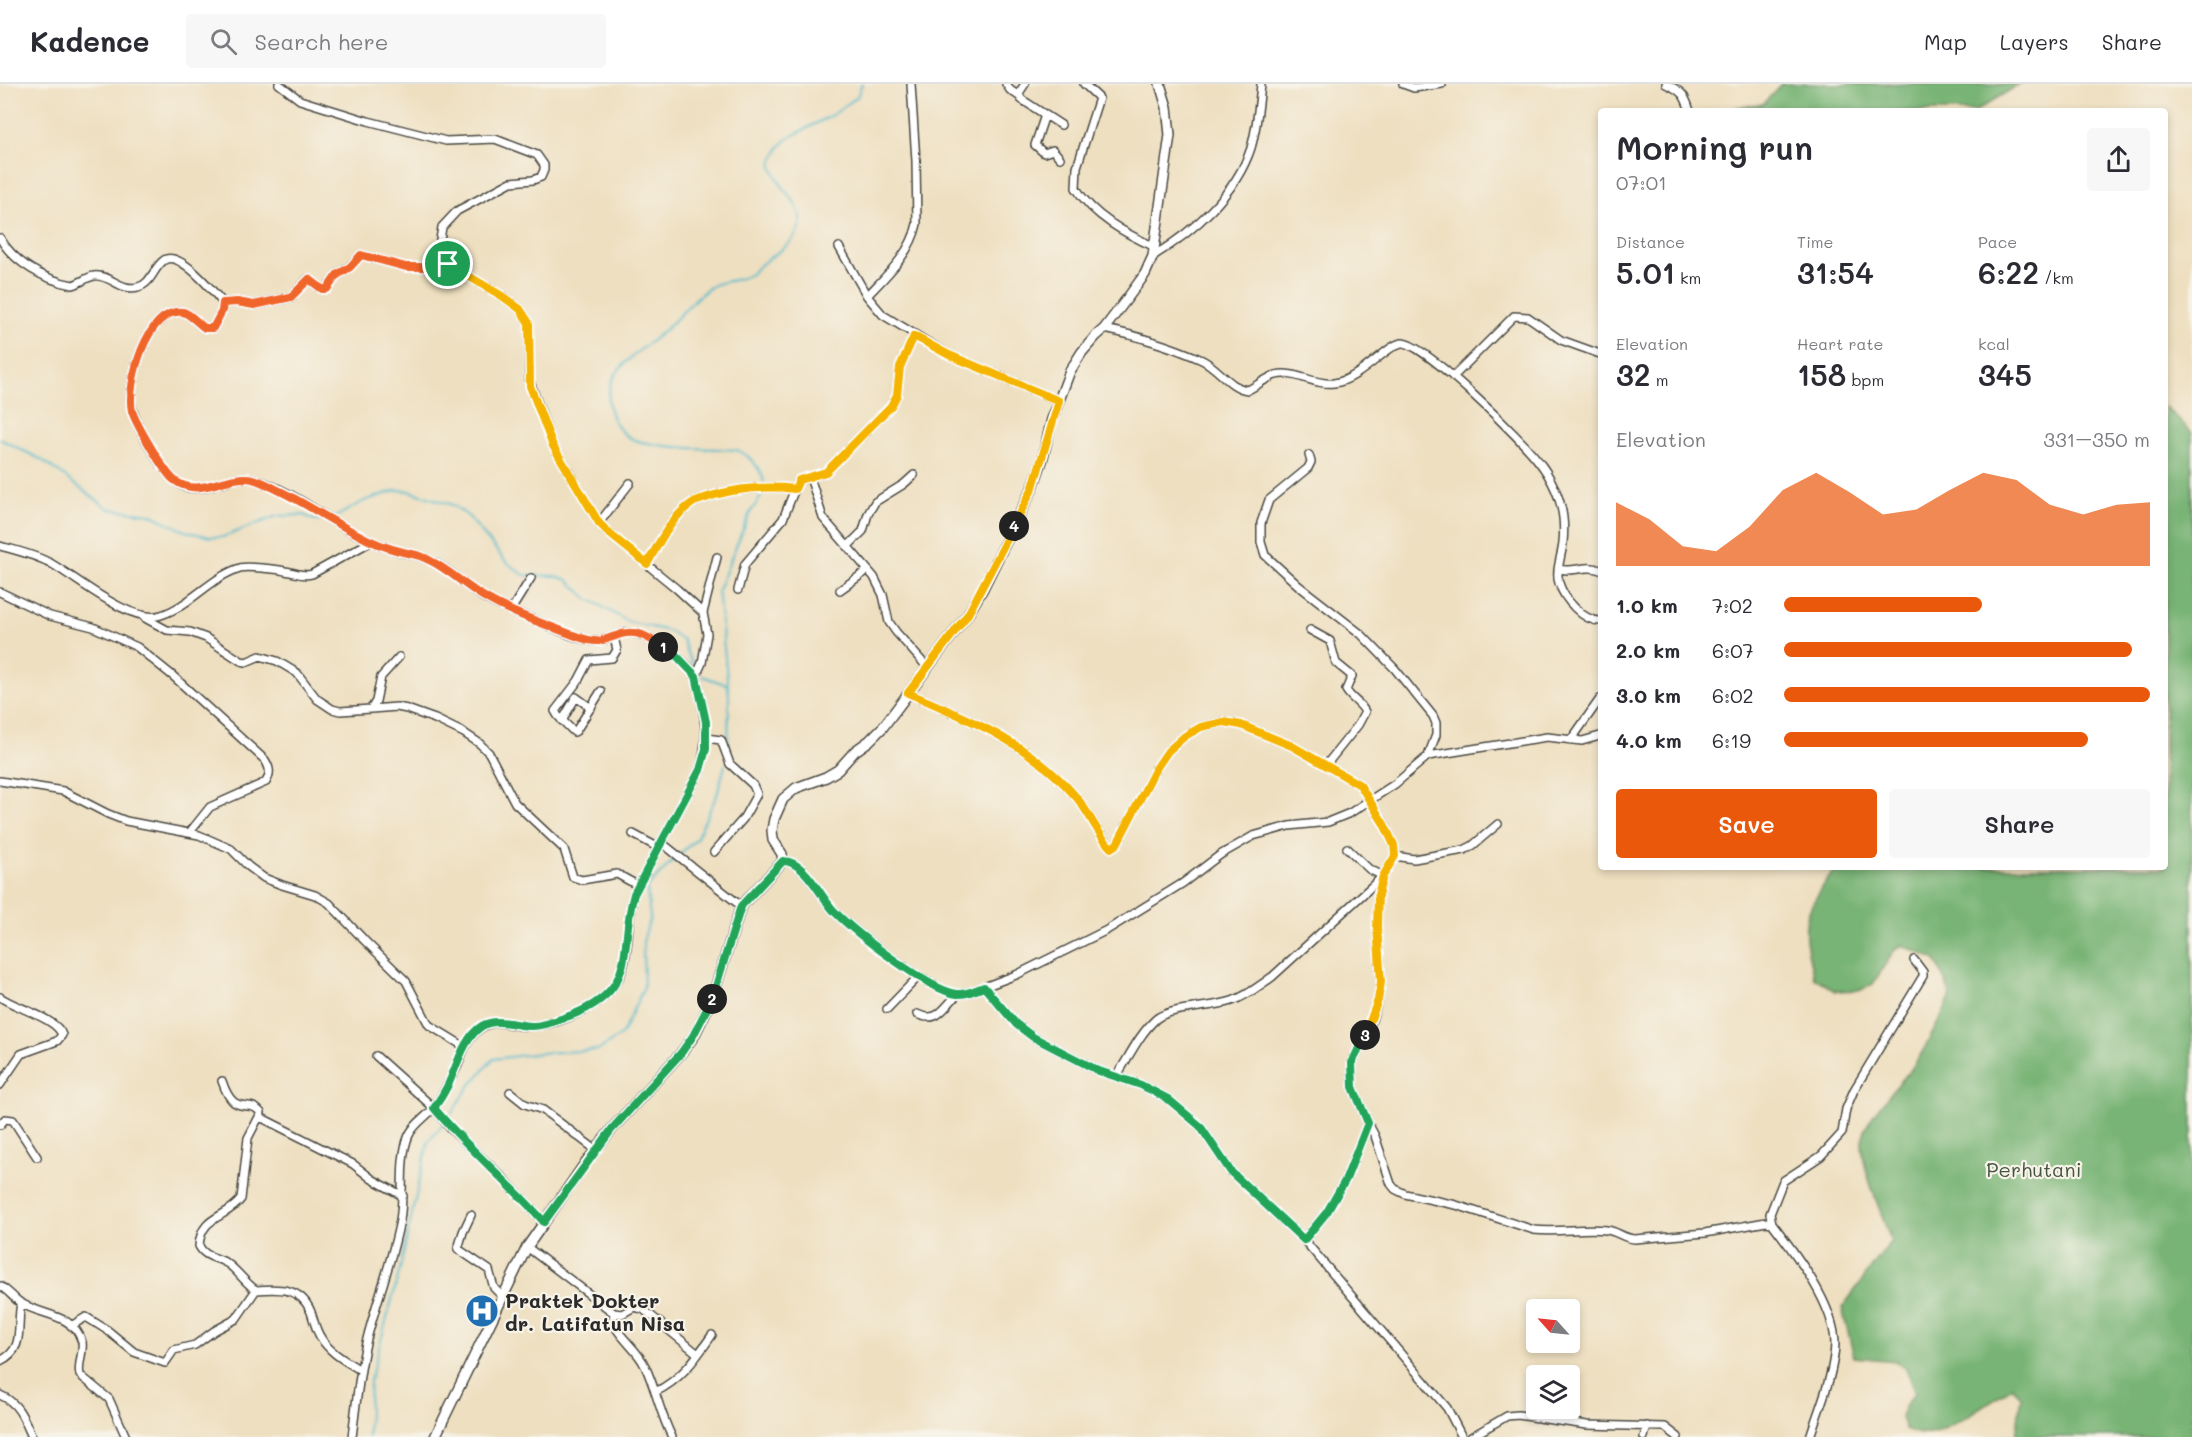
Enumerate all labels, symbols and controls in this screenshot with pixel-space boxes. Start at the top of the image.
search box [186,14,606,68]
text: Kadence [30,23,150,59]
icon: search [207,25,240,58]
text: Search here [255,27,388,56]
text: Map [1924,28,1967,55]
text: Layers [2000,28,2069,55]
text: Share [2102,28,2162,55]
text: Morning run [1616,125,1813,168]
button: share [2087,128,2150,191]
text: 07:01 [1616,169,1667,195]
text: Distance [1616,231,1685,252]
text: Time [1797,231,1833,252]
text: Pace [1978,231,2017,252]
pin [422,238,473,289]
icon: arrive [431,247,464,280]
text: 5.01 [1616,252,1675,292]
text: 31:54 [1797,252,1874,292]
text: 6:22 [1978,252,2039,292]
text: km [1675,267,1701,288]
text: /km [2039,267,2074,288]
text: Elevation [1616,333,1688,354]
text: Heart rate [1797,333,1883,354]
text: kcal [1978,333,2010,354]
text: 32 [1616,354,1651,394]
text: 158 [1797,354,1846,394]
text: 345 [1978,354,2032,394]
text: m [1651,369,1668,390]
text: bpm [1846,369,1884,390]
text: Elevation [1616,426,1706,452]
text: 331–350 m [2043,426,2150,452]
pin: 4 [999,511,1029,541]
text: 4 [1009,515,1019,536]
text: 1.0 km [1616,592,1678,618]
text: 7:02 [1712,592,1753,618]
pin: 1 [648,632,678,662]
text: 1 [659,636,667,657]
text: 2.0 km [1616,637,1680,663]
text: 6:07 [1712,637,1754,663]
text: 3.0 km [1616,682,1681,708]
text: 6:02 [1712,682,1754,708]
text: 4.0 km [1616,727,1682,753]
text: 6:19 [1712,727,1751,753]
button: Save [1616,789,1877,858]
button: Share [1889,789,2150,858]
pin: 2 [697,984,727,1014]
text: 2 [708,988,716,1009]
pin: 3 [1350,1020,1380,1050]
text: 3 [1360,1024,1370,1045]
park label: Perhutani [1986,1156,2082,1182]
place label: Praktek Dokter dr. Latifatun Nisa [505,1287,685,1336]
hospital icon: Praktek Dokter dr. Latifatun Nisa [464,1293,500,1329]
north arrow [1526,1299,1580,1353]
map controls [1526,1299,1580,1419]
button: layers [1526,1365,1580,1419]

